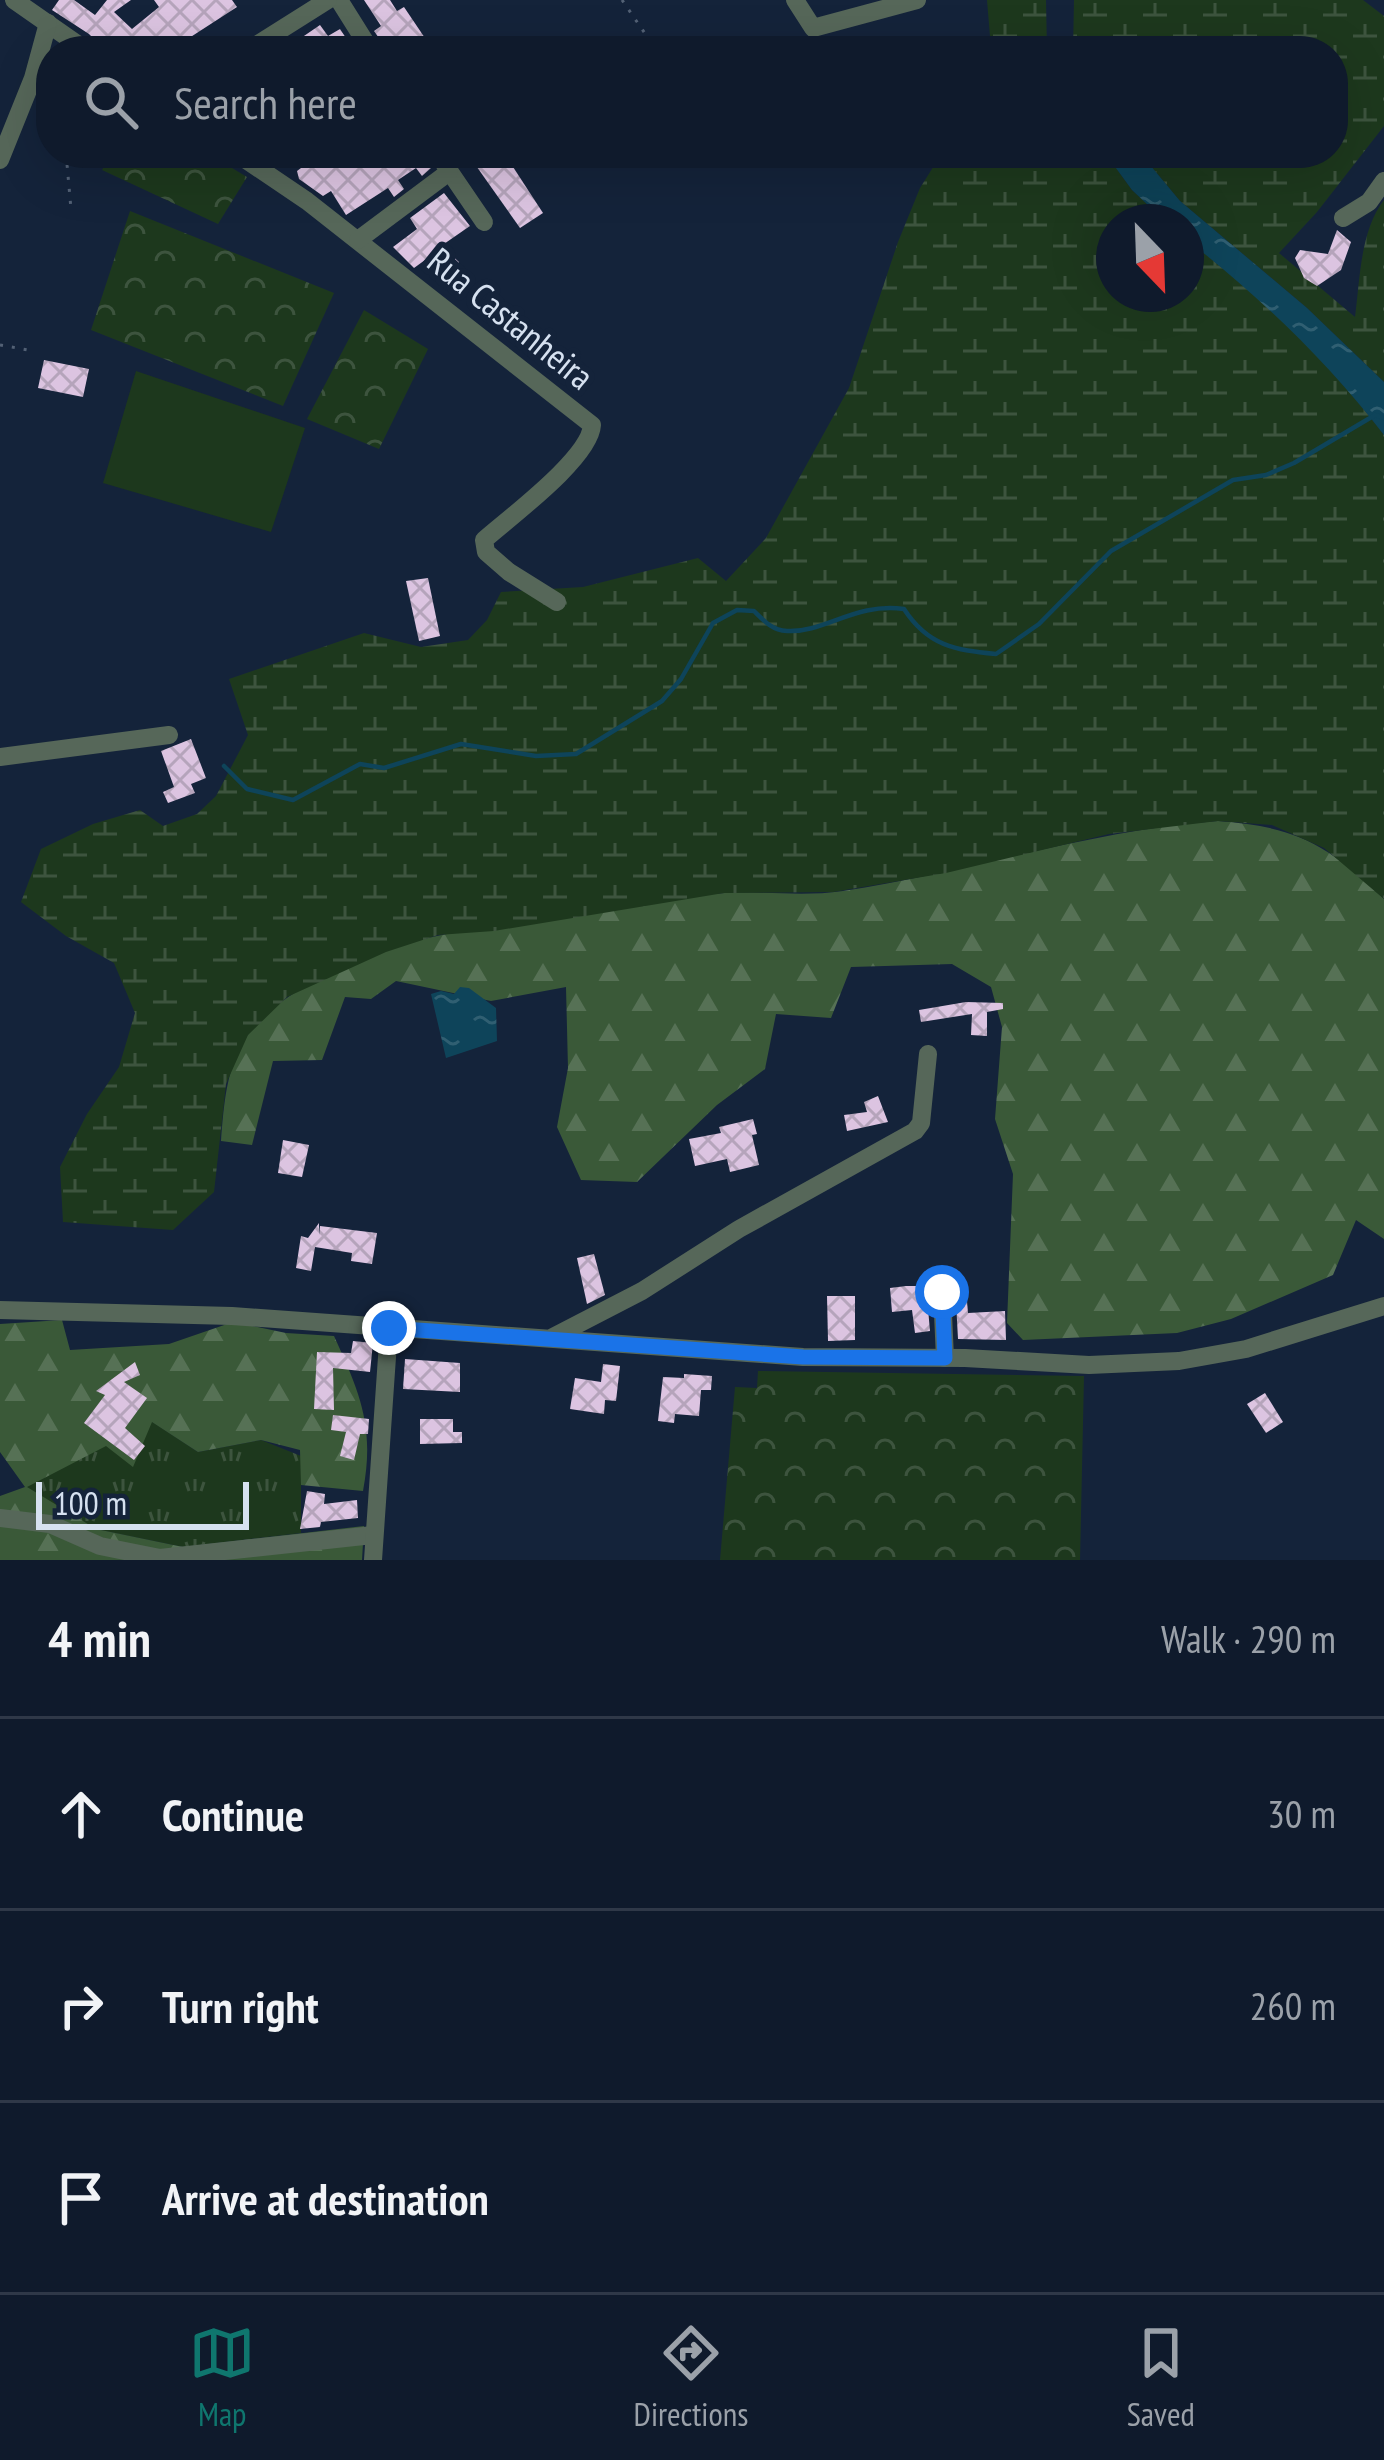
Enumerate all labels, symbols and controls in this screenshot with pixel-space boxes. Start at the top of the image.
search box [36,36,1348,168]
icon: search [78,69,144,135]
text: Search here [174,73,357,131]
north arrow [1096,204,1204,312]
street label: Rua Castanheira [418,237,604,399]
route start [915,1265,969,1319]
route end [362,1301,416,1355]
scale bar [36,1476,249,1529]
text: 100 m [54,1481,127,1524]
text: 4 min [48,1605,151,1671]
text: Walk · 290 m [1161,1613,1336,1664]
icon: ahead [48,1781,114,1847]
text: Continue [162,1785,304,1843]
text: 30 m [1267,1788,1336,1839]
icon: right [48,1973,114,2039]
text: Turn right [162,1977,319,2035]
text: 260 m [1250,1980,1336,2031]
icon: arrive [48,2165,114,2231]
text: Arrive at destination [162,2169,489,2227]
tab: Map [189,2320,255,2435]
tab: Directions [634,2320,748,2435]
tab: Saved [1127,2320,1195,2435]

